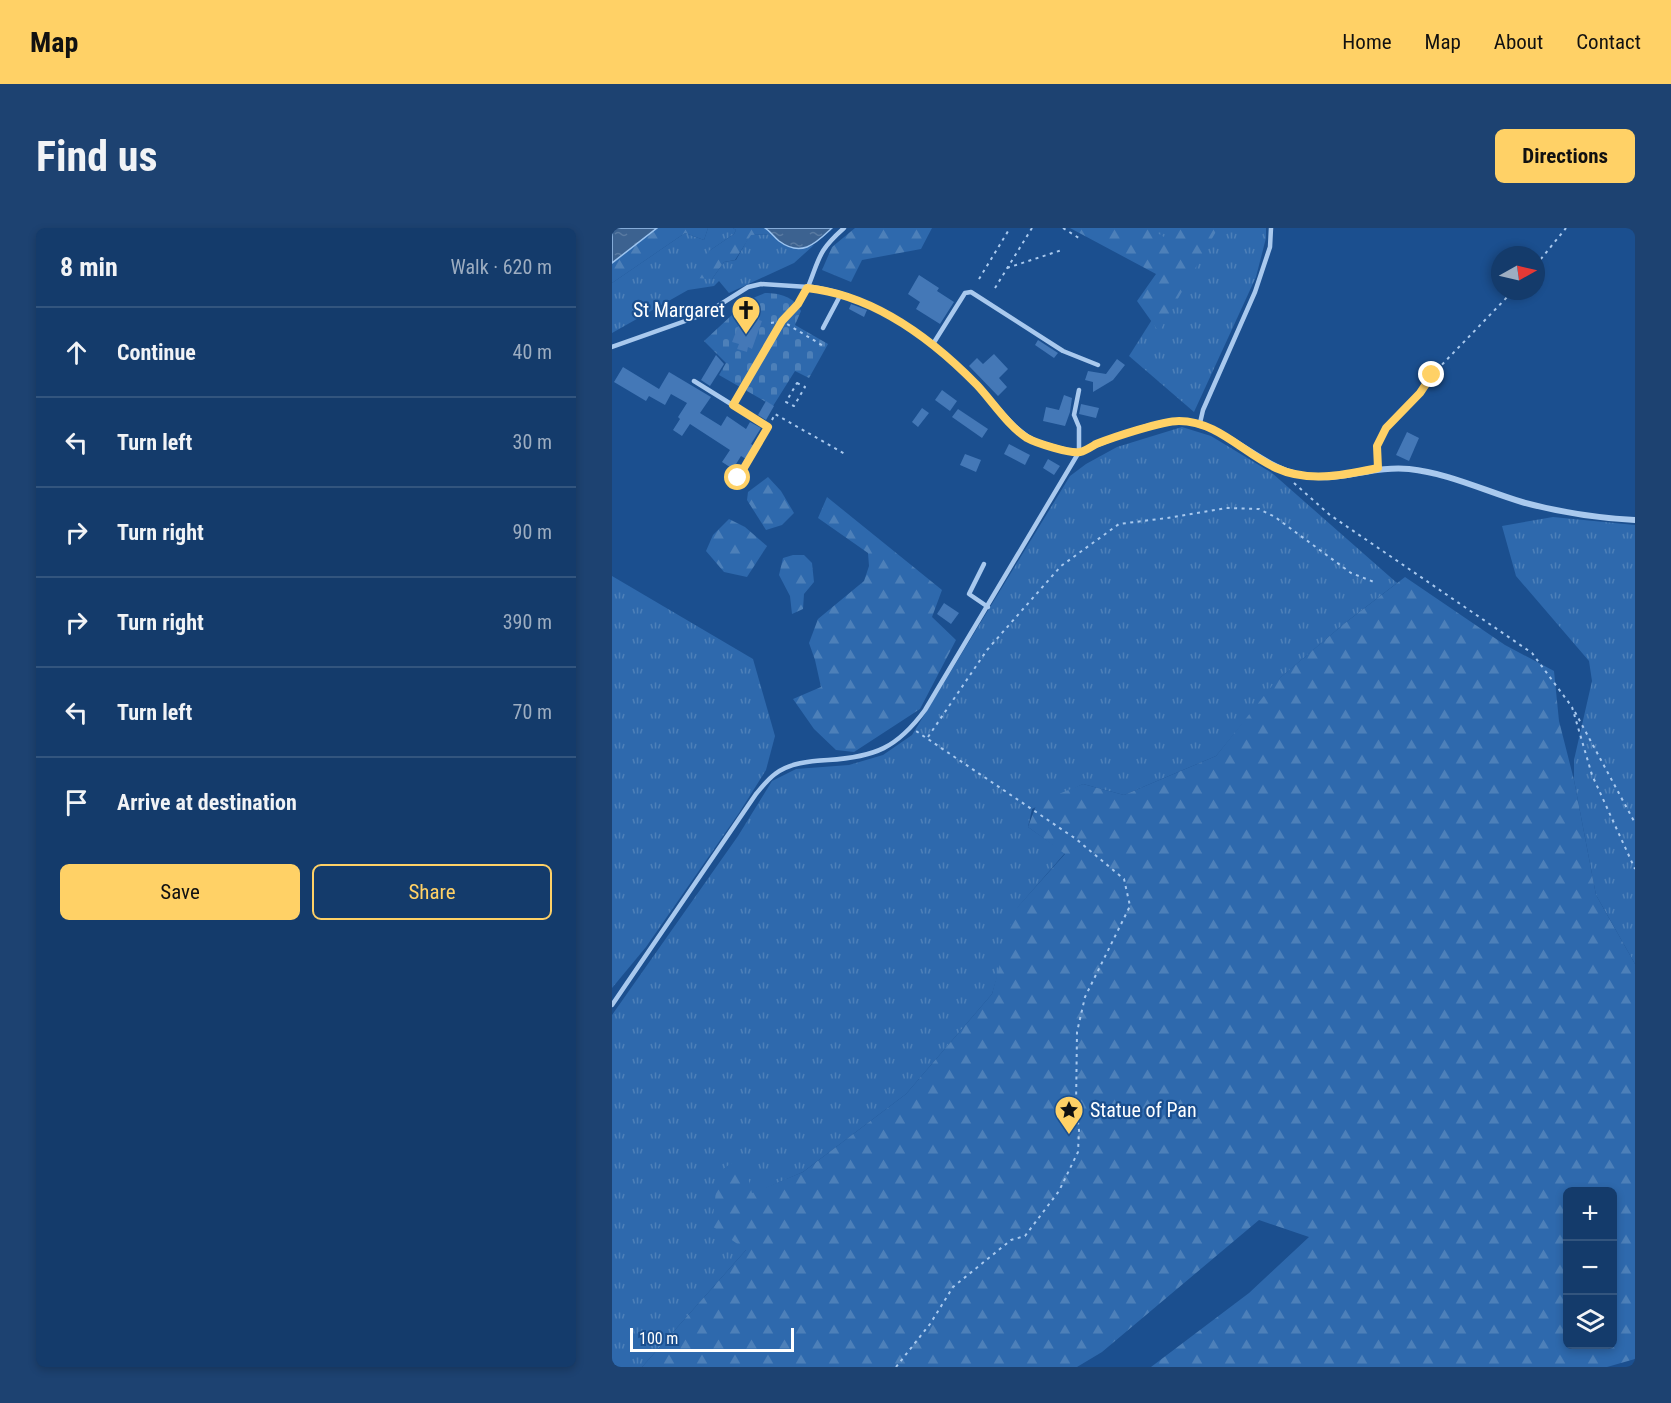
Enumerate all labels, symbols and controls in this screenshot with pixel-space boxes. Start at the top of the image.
text: Map [30,26,78,59]
text: Home [1342,30,1392,54]
text: Map [1425,30,1461,54]
text: About [1494,30,1543,54]
text: Contact [1576,30,1641,54]
button: Directions [1495,129,1635,183]
text: Find us [36,132,157,181]
north arrow [1491,246,1545,300]
text: 8 min [60,252,118,282]
text: Walk · 620 m [451,255,552,279]
church icon: St Margaret [730,294,762,336]
place label: St Margaret [633,298,725,322]
icon: ahead [60,336,93,369]
text: Continue [117,340,196,365]
text: 40 m [513,340,552,364]
route end [1418,361,1444,387]
icon: left [60,426,93,459]
text: Turn left [117,430,192,455]
text: 30 m [513,430,552,454]
route start [724,464,750,490]
icon: right [60,516,93,549]
text: Turn right [117,520,204,545]
text: 90 m [513,520,552,544]
icon: right [60,606,93,639]
text: Turn right [117,610,204,635]
text: 390 m [503,610,552,634]
icon: left [60,696,93,729]
text: Turn left [117,700,192,725]
text: 70 m [513,700,552,724]
icon: arrive [60,786,93,819]
text: Arrive at destination [117,790,297,815]
button: Save [60,864,300,920]
button: Share [312,864,552,920]
place icon: Statue of Pan [1053,1094,1085,1136]
place label: Statue of Pan [1090,1098,1197,1122]
map controls [1563,1187,1617,1349]
button: + [1563,1187,1617,1241]
button: − [1563,1241,1617,1295]
button: layers [1563,1295,1617,1349]
scale bar [630,1325,794,1352]
text: 100 m [639,1329,678,1348]

